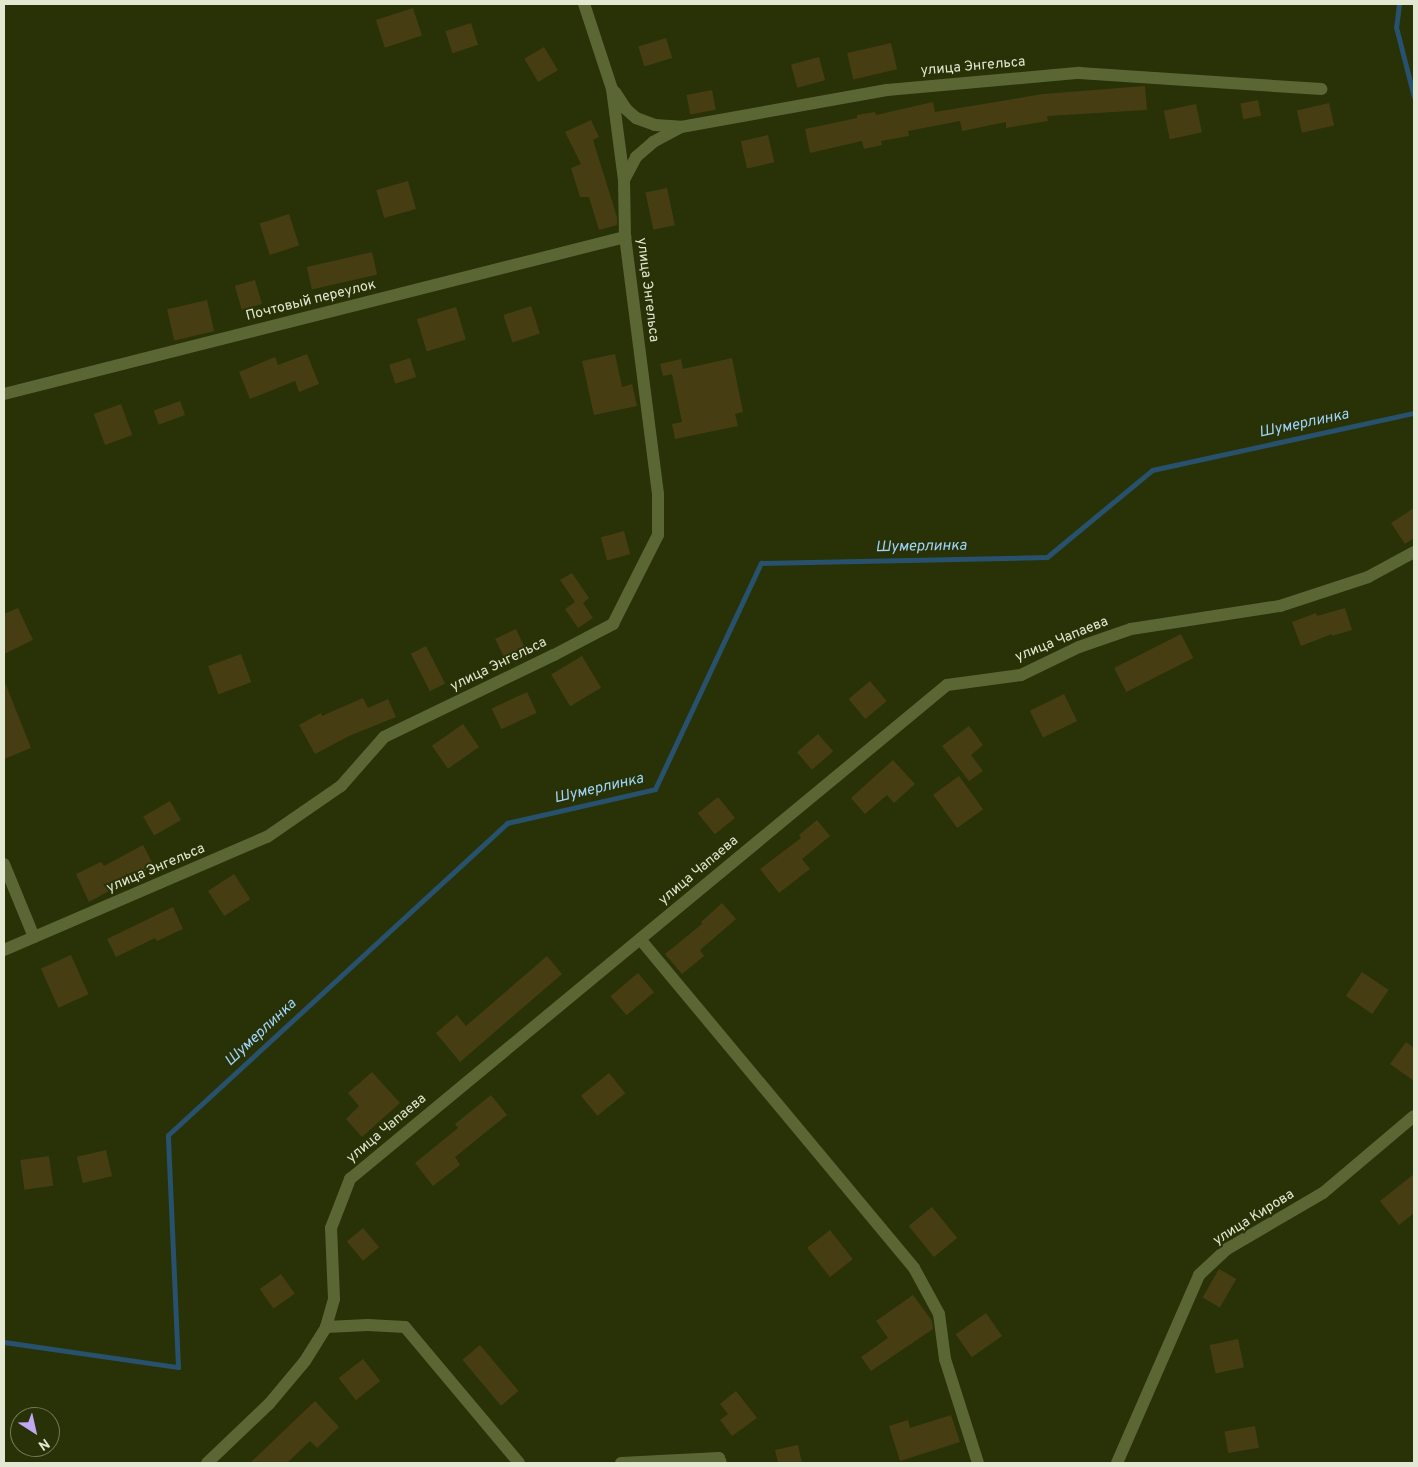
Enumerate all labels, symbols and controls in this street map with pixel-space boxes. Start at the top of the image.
street label: улица Энгельса [920,54,1026,80]
street label: улица Энгельса [632,237,662,343]
street label: Почтовый переулок [244,277,378,325]
water label: Шумерлинка [1258,406,1350,442]
water label: Шумерлинка [875,537,967,557]
street label: улица Чапаева [1013,614,1111,666]
street label: улица Энгельса [448,634,550,696]
water label: Шумерлинка [553,770,645,808]
street label: улица Чапаева [656,833,742,909]
street label: улица Энгельса [104,841,208,897]
water label: Шумерлинка [222,995,300,1071]
street label: улица Чапаева [344,1091,430,1167]
street label: улица Кирова [1210,1186,1298,1250]
north arrow [10,1407,60,1457]
text: N [34,1434,52,1454]

